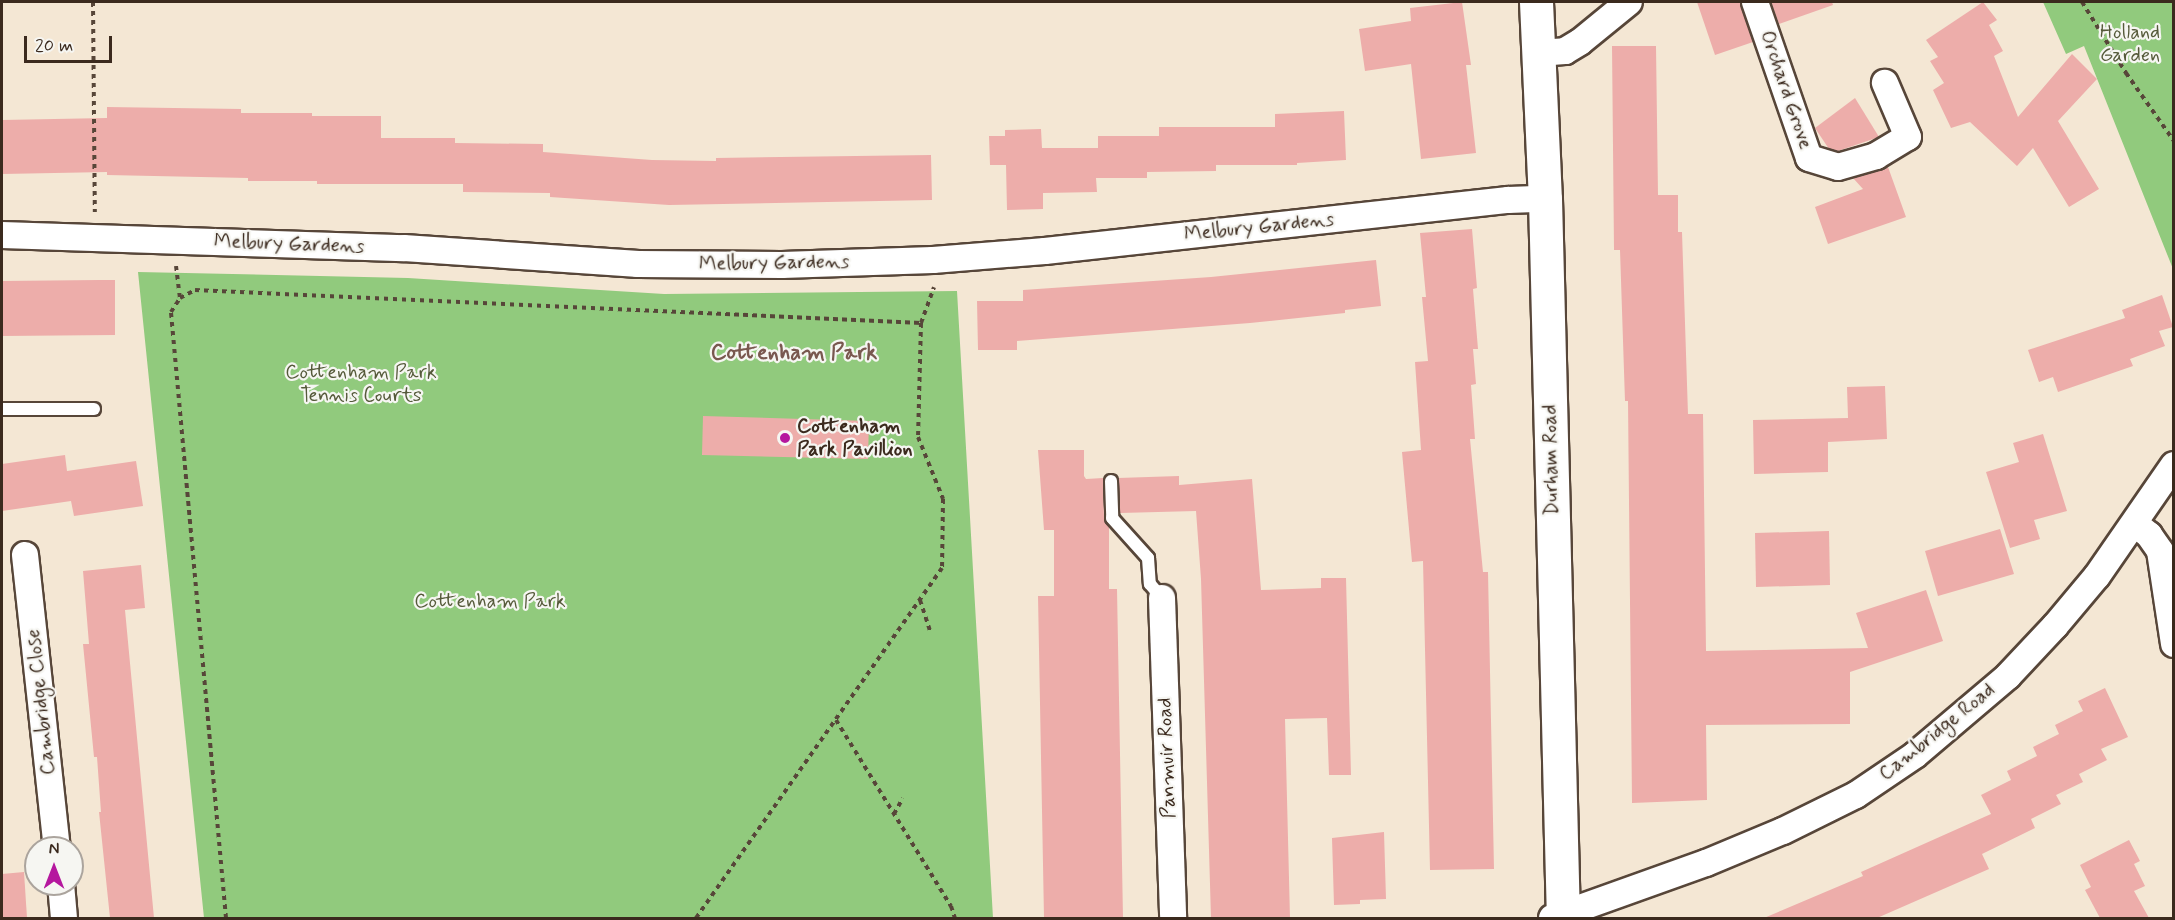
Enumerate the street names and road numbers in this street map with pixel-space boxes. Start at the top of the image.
street label: Orchard Grove [1755,28,1817,152]
street label: Melbury Gardens [1186,208,1332,246]
street label: Melbury Gardens [217,230,361,258]
street label: Melbury Gardens [702,250,846,276]
street label: Durham Road [1538,404,1564,516]
street label: Cambridge Close [21,628,61,776]
street label: Cambridge Road [1874,678,2000,786]
street label: Panmuir Road [1153,697,1181,819]

